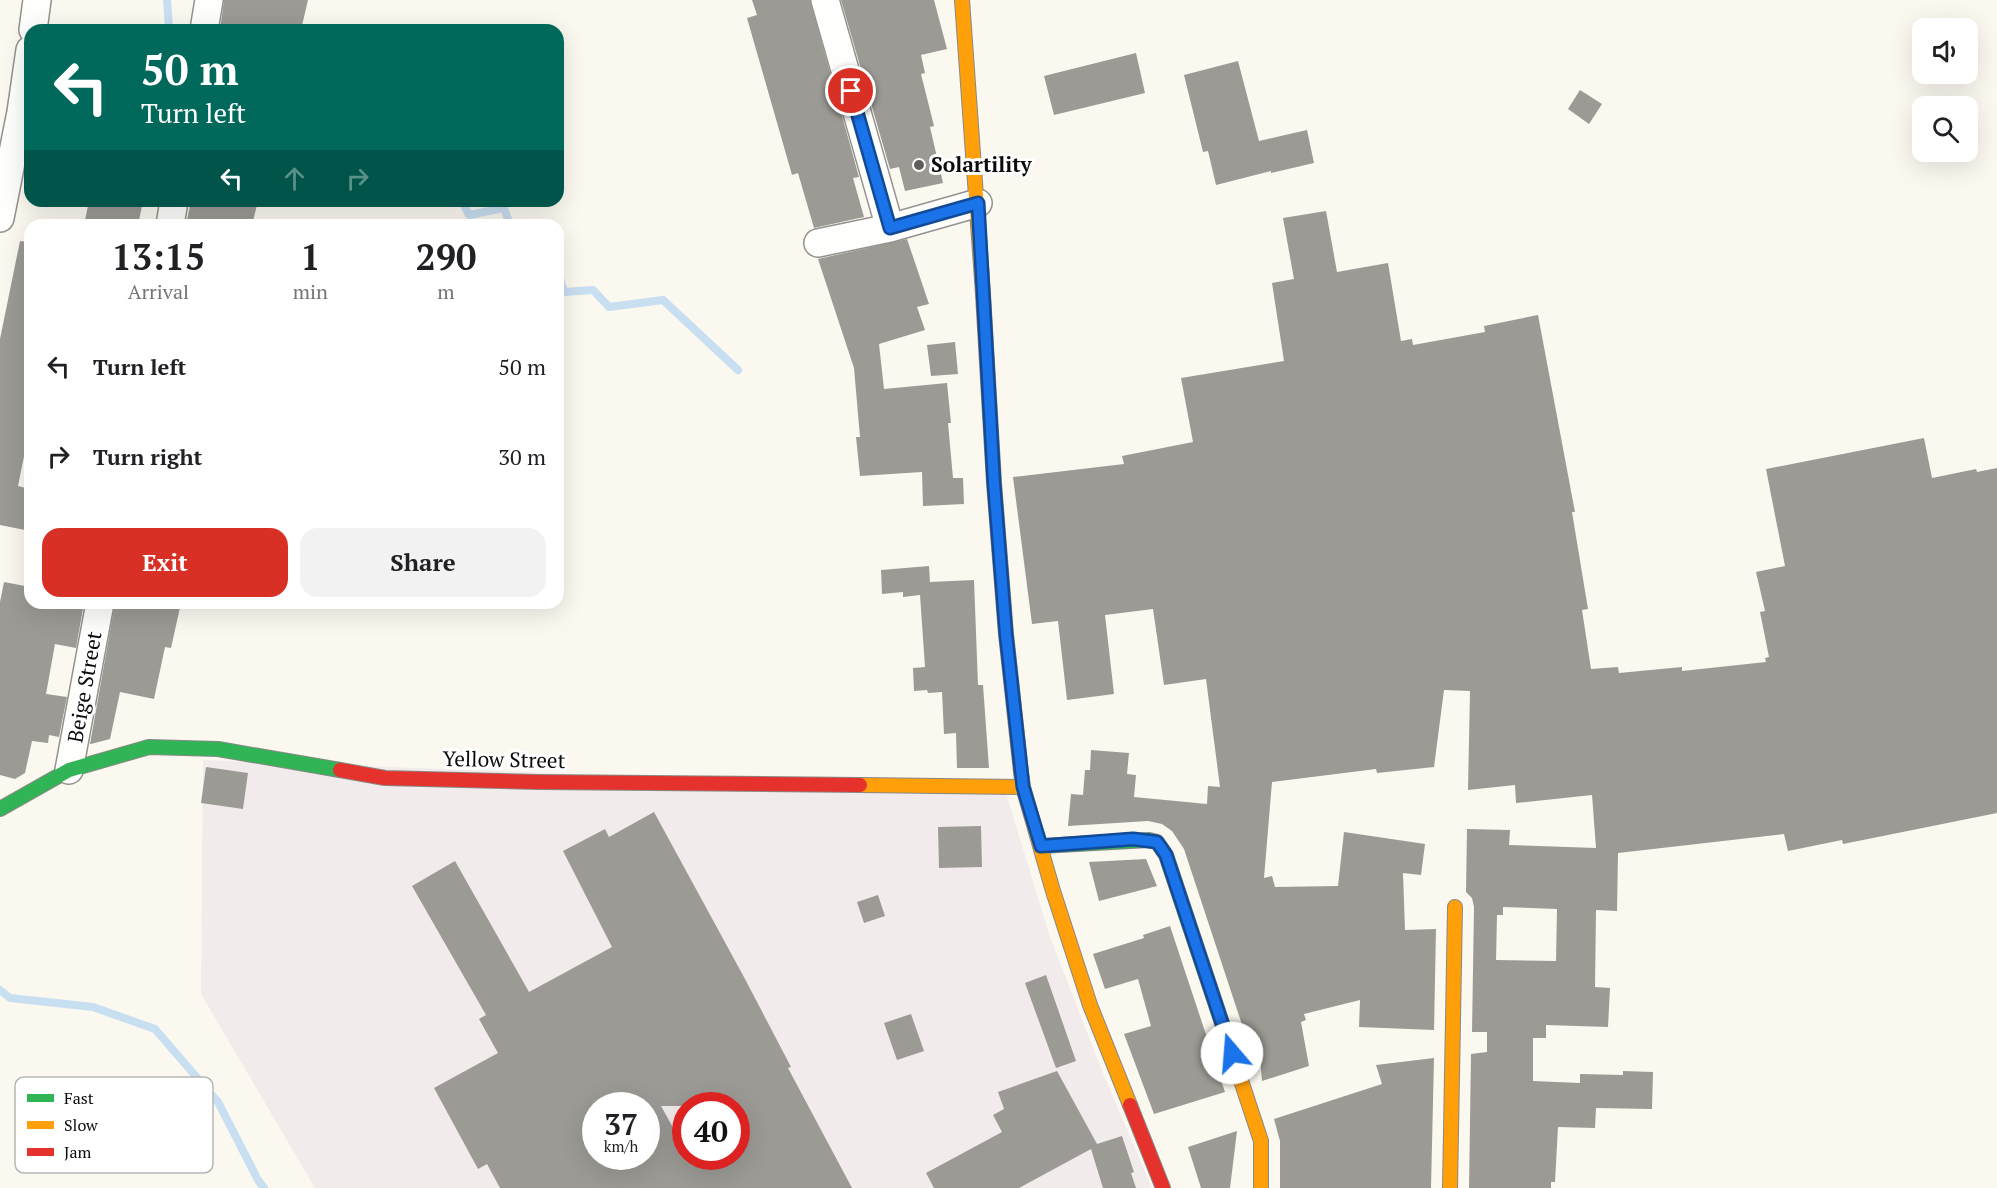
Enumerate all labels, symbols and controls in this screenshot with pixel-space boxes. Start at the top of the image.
map controls [1912,18,1978,162]
button: sound [1912,18,1978,84]
text: 50 m [141,41,239,97]
icon: left [42,48,120,126]
pin [825,65,876,116]
icon: arrive [834,74,867,107]
text: Turn left [141,95,246,131]
button: search [1912,96,1978,162]
place label: Solartility [931,150,1032,178]
marker: Solartility [912,158,926,172]
icon: left [215,162,248,195]
icon: ahead [278,162,311,195]
icon: right [341,162,374,195]
text: 13:15 [112,233,205,280]
text: 1 [300,233,321,280]
text: 290 [415,233,476,280]
text: Arrival [128,278,189,305]
text: min [293,278,328,305]
text: m [437,278,455,305]
icon: left [42,350,75,383]
text: Turn left [93,352,186,381]
text: 50 m [498,352,546,381]
icon: right [42,440,75,473]
text: Turn right [93,442,202,471]
text: 30 m [498,442,546,471]
button: Exit [42,528,288,597]
button: Share [300,528,546,597]
street label: Beige Street [60,629,108,745]
street label: Yellow Street [442,744,566,774]
position arrow [1200,1021,1264,1085]
legend [15,1077,213,1173]
text: Fast [64,1087,94,1109]
speed limit sign: 40 [672,1092,750,1170]
text: 37 [604,1104,638,1144]
text: Slow [64,1114,98,1136]
text: km/h [604,1136,638,1156]
text: Jam [64,1141,92,1163]

